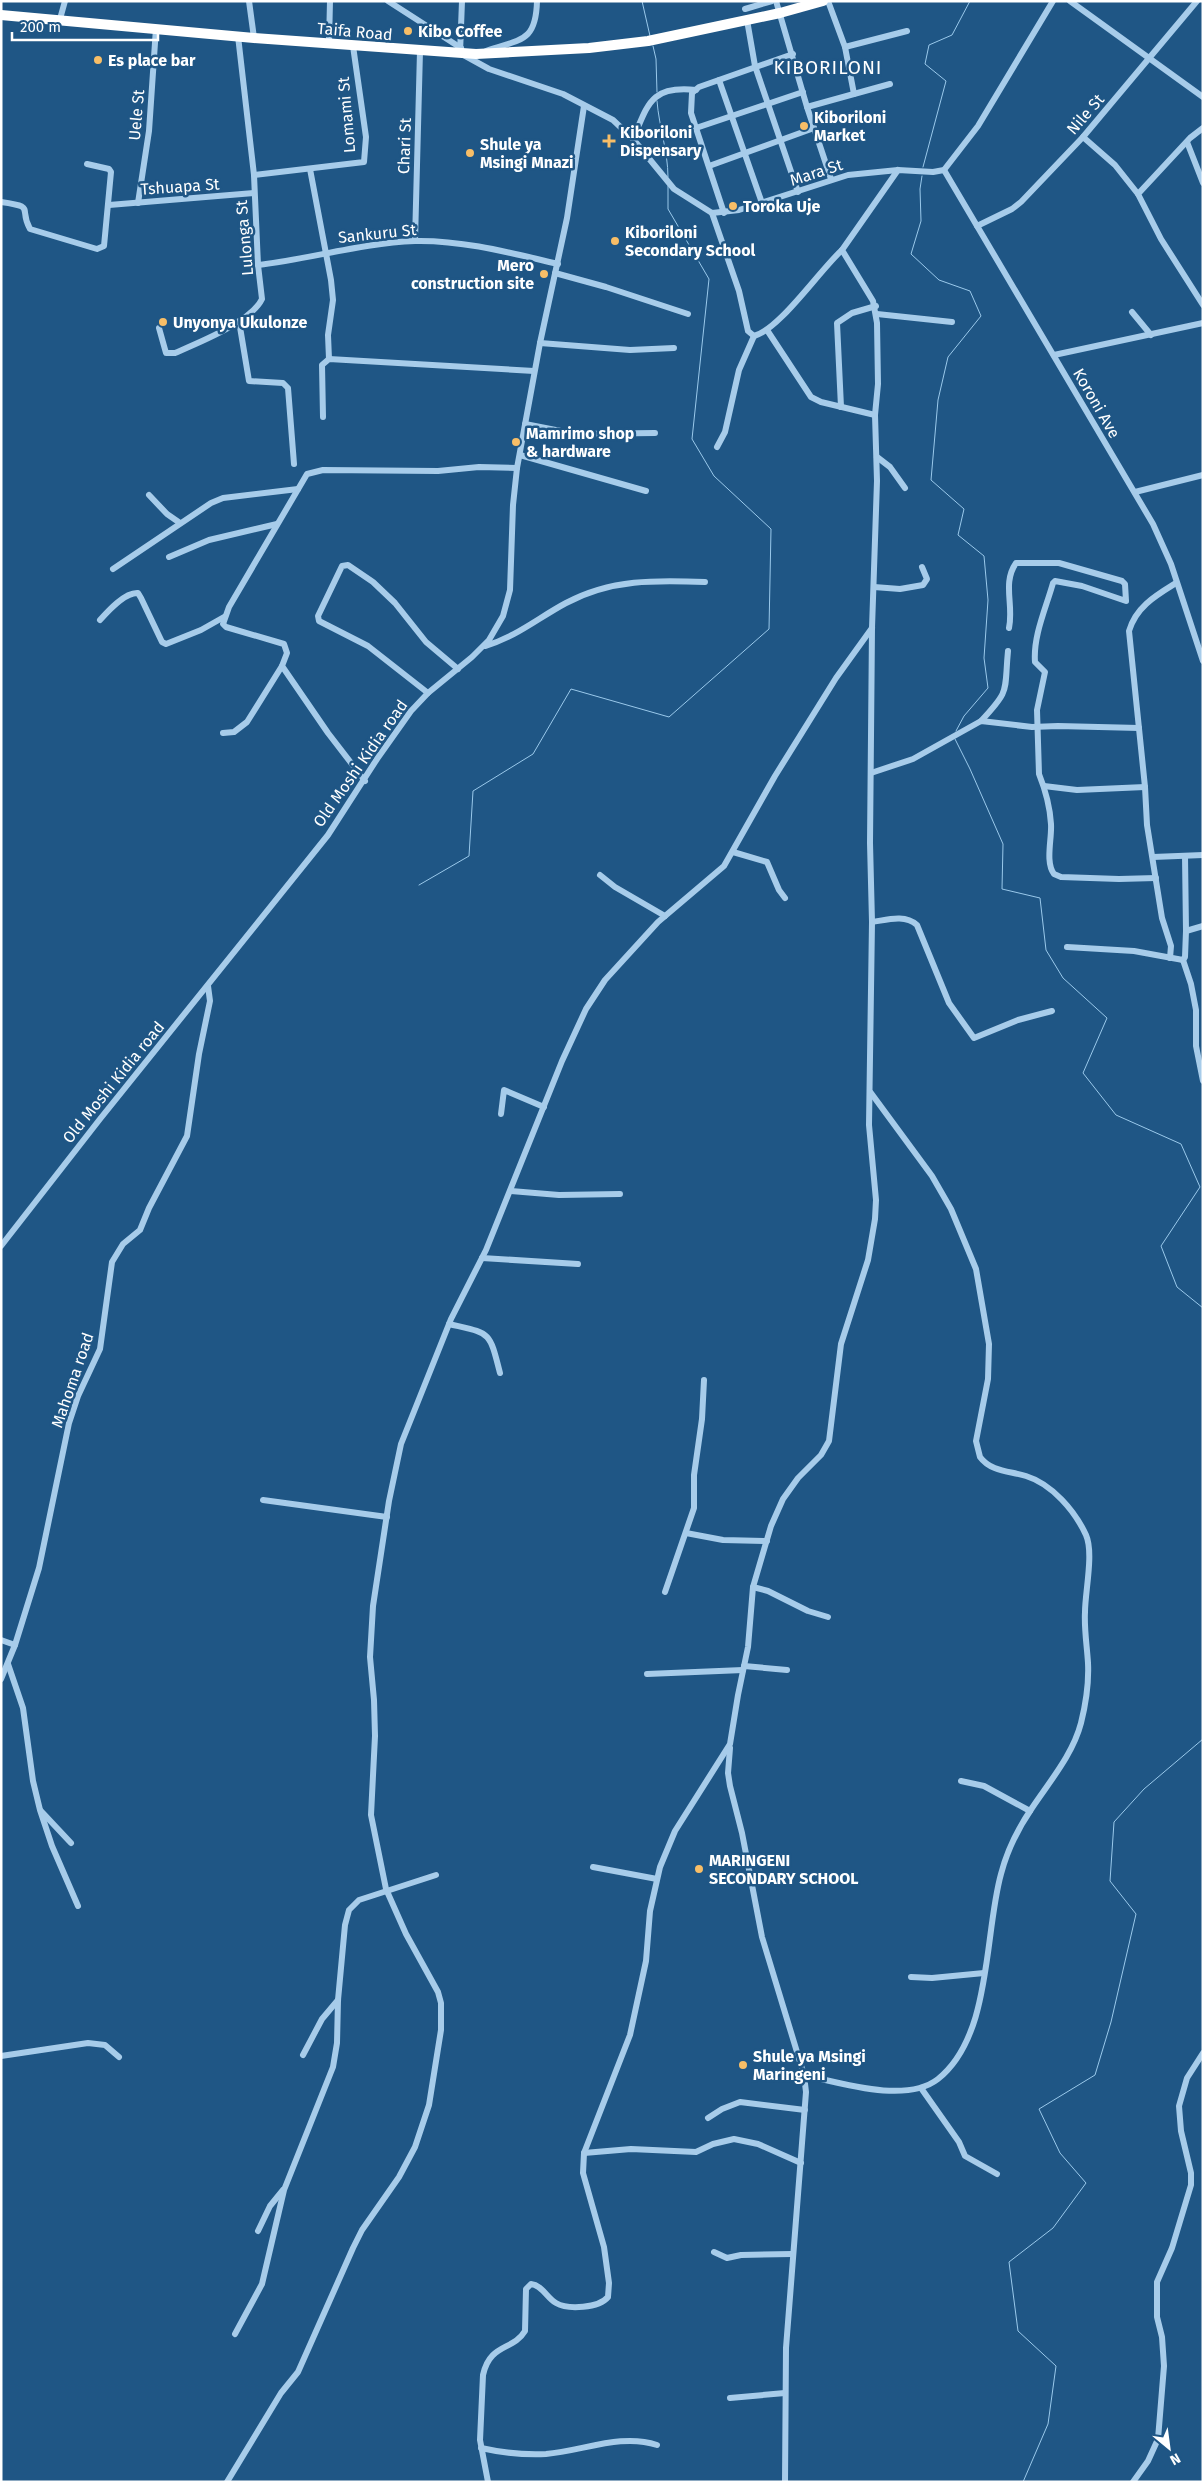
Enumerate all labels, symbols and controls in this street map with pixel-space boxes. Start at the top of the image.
scale bar [12,10,159,42]
text: 200 m [20,18,61,36]
street label: Taifa Road [316,19,393,44]
place label: Kibo Coffee [418,22,503,41]
marker: Kibo Coffee [402,25,414,37]
place label: Es place bar [108,51,196,70]
marker: Es place bar [92,54,104,66]
district label: KIBORILONI [774,56,882,79]
street label: Lomami St [334,76,359,154]
street label: Uele St [125,88,148,141]
street label: Nile St [1063,90,1108,138]
place label: Kiboriloni Market [814,108,886,145]
street label: Chari St [394,117,415,174]
marker: Kiboriloni Market [798,120,810,132]
place label: Kiboriloni Dispensary [620,123,702,160]
marker: Kiboriloni Dispensary [602,134,616,148]
place label: Shule ya Msingi Mnazi [480,135,574,172]
marker: Shule ya Msingi Mnazi [464,147,476,159]
street label: Mara St [787,155,845,190]
street label: Tshuapa St [140,174,220,199]
place label: Toroka Uje [743,197,820,216]
street label: Lulonga St [232,199,257,277]
marker: Toroka Uje [727,200,739,212]
street label: Sankuru St [337,220,417,247]
place label: Kiboriloni Secondary School [625,223,756,260]
marker: Kiboriloni Secondary School [609,235,621,247]
place label: Mero construction site [411,256,534,293]
marker: Mero construction site [538,268,550,280]
place label: Unyonya Ukulonze [173,313,307,332]
marker: Unyonya Ukulonze [157,316,169,328]
street label: Koroni Ave [1069,365,1124,442]
place label: Mamrimo shop & hardware [526,424,634,461]
marker: Mamrimo shop & hardware [510,436,522,448]
street label: Old Moshi Kidia road [309,696,411,831]
street label: Old Moshi Kidia road [58,1018,168,1147]
street label: Mahoma road [47,1330,98,1430]
place label: MARINGENI SECONDARY SCHOOL [709,1851,859,1888]
marker: MARINGENI SECONDARY SCHOOL [693,1863,705,1875]
place label: Shule ya Msingi Maringeni [753,2047,866,2084]
marker: Shule ya Msingi Maringeni [737,2059,749,2071]
north arrow [1144,2423,1194,2473]
text: N [1167,2449,1183,2469]

